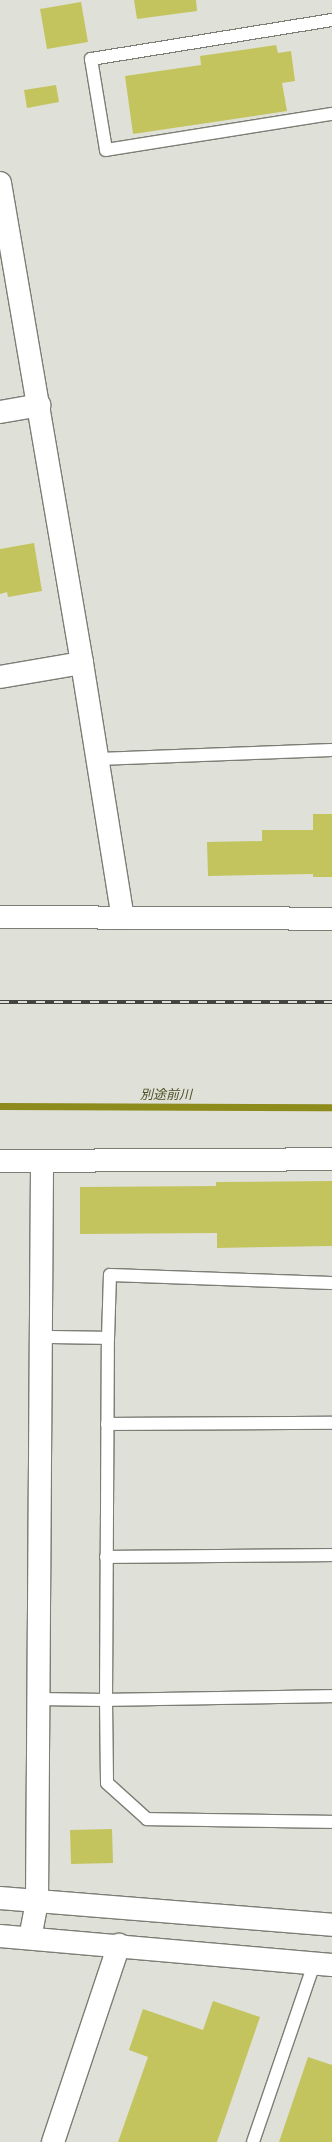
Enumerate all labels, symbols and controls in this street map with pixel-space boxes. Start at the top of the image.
water label: 別途前川 [140,1087,192,1103]

